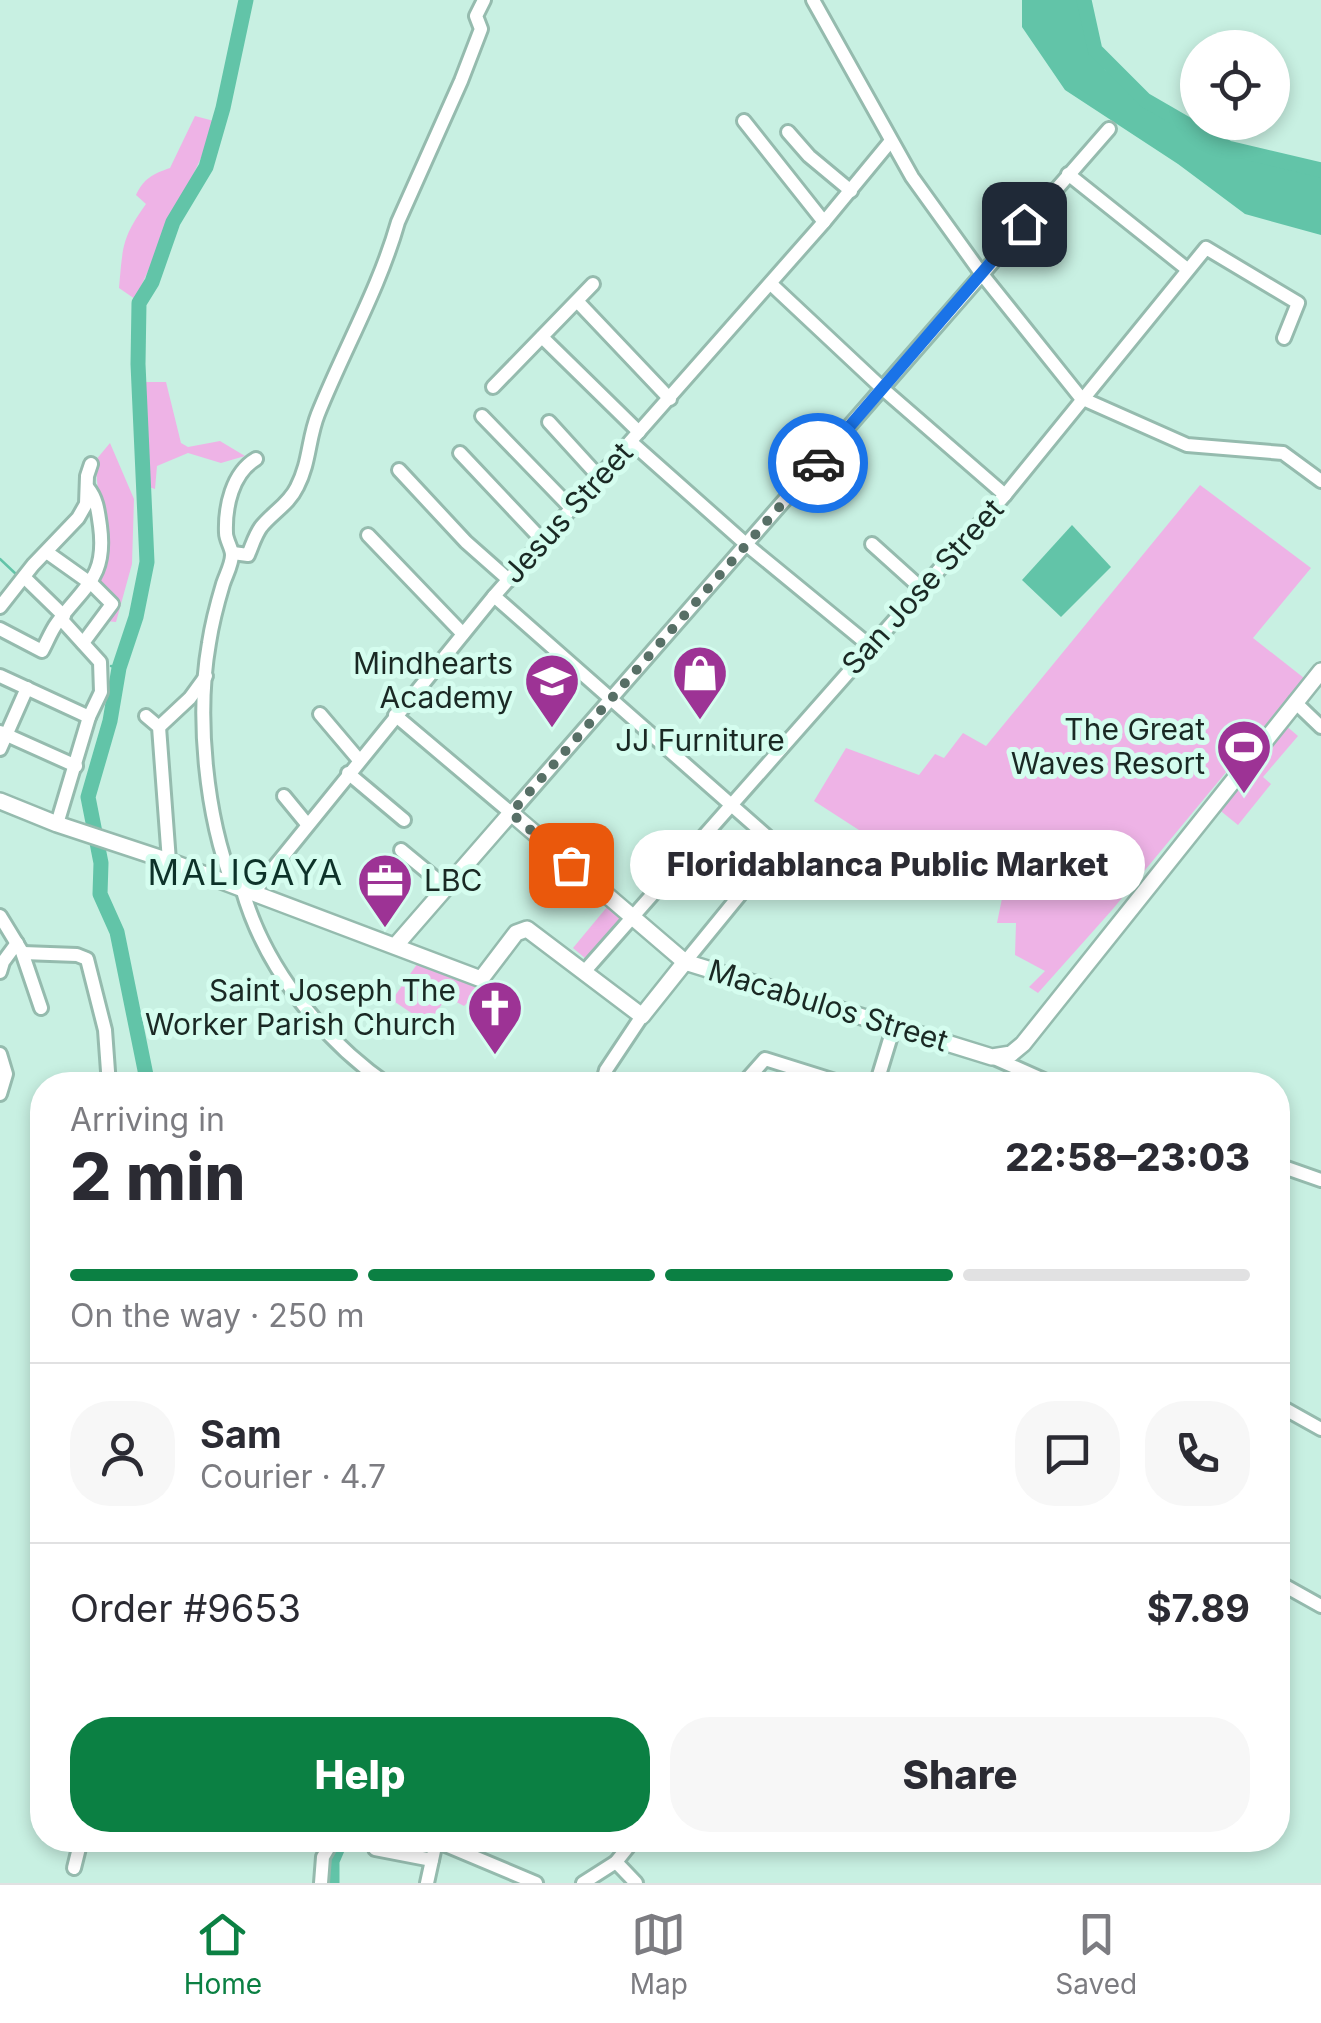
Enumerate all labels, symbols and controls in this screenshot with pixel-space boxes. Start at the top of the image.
map controls [1180,30,1290,140]
button: locate [1180,30,1290,140]
pin [982,182,1067,267]
icon: home [997,197,1052,252]
courier [768,413,868,513]
street label: Jesus Street [495,434,640,590]
icon: car [791,436,846,491]
street label: San Jose Street [834,491,1011,682]
shop icon: JJ Furniture [670,643,730,722]
place label: Mindhearts Academy [353,645,513,715]
school or university icon: Mindhearts Academy [522,651,582,730]
place label: The Great Waves Resort [1011,711,1205,781]
sports icon: The Great Waves Resort [1214,717,1274,796]
place label: JJ Furniture [615,722,785,758]
pin [529,823,614,908]
callout: Floridablanca Public Market [631,830,1146,900]
icon: bag [544,838,599,893]
text: Floridablanca Public Market [667,845,1108,884]
district label: MALIGAYA [147,851,345,893]
office icon: LBC [355,851,415,930]
place label: LBC [424,862,483,898]
street label: Macabulos Street [704,952,953,1059]
place label: Saint Joseph The Worker Parish Church [145,972,456,1042]
church icon: Saint Joseph The Worker Parish Church [465,978,525,1057]
text: Arriving in [70,1100,225,1139]
text: 22:58–23:03 [1005,1134,1250,1180]
text: 2 min [70,1137,246,1216]
text: On the way · 250 m [70,1296,365,1335]
button: person [70,1401,175,1506]
button: chat [1015,1401,1120,1506]
button: phone [1145,1401,1250,1506]
text: Sam [200,1411,282,1457]
text: Courier · 4.7 [200,1457,386,1496]
text: Order #9653 [70,1585,301,1631]
text: $7.89 [1147,1585,1250,1631]
button: Help [70,1717,650,1832]
button: Share [670,1717,1250,1832]
tab: Home [184,1907,262,2001]
tab: Map [630,1907,688,2001]
tab: Saved [1055,1907,1137,2001]

